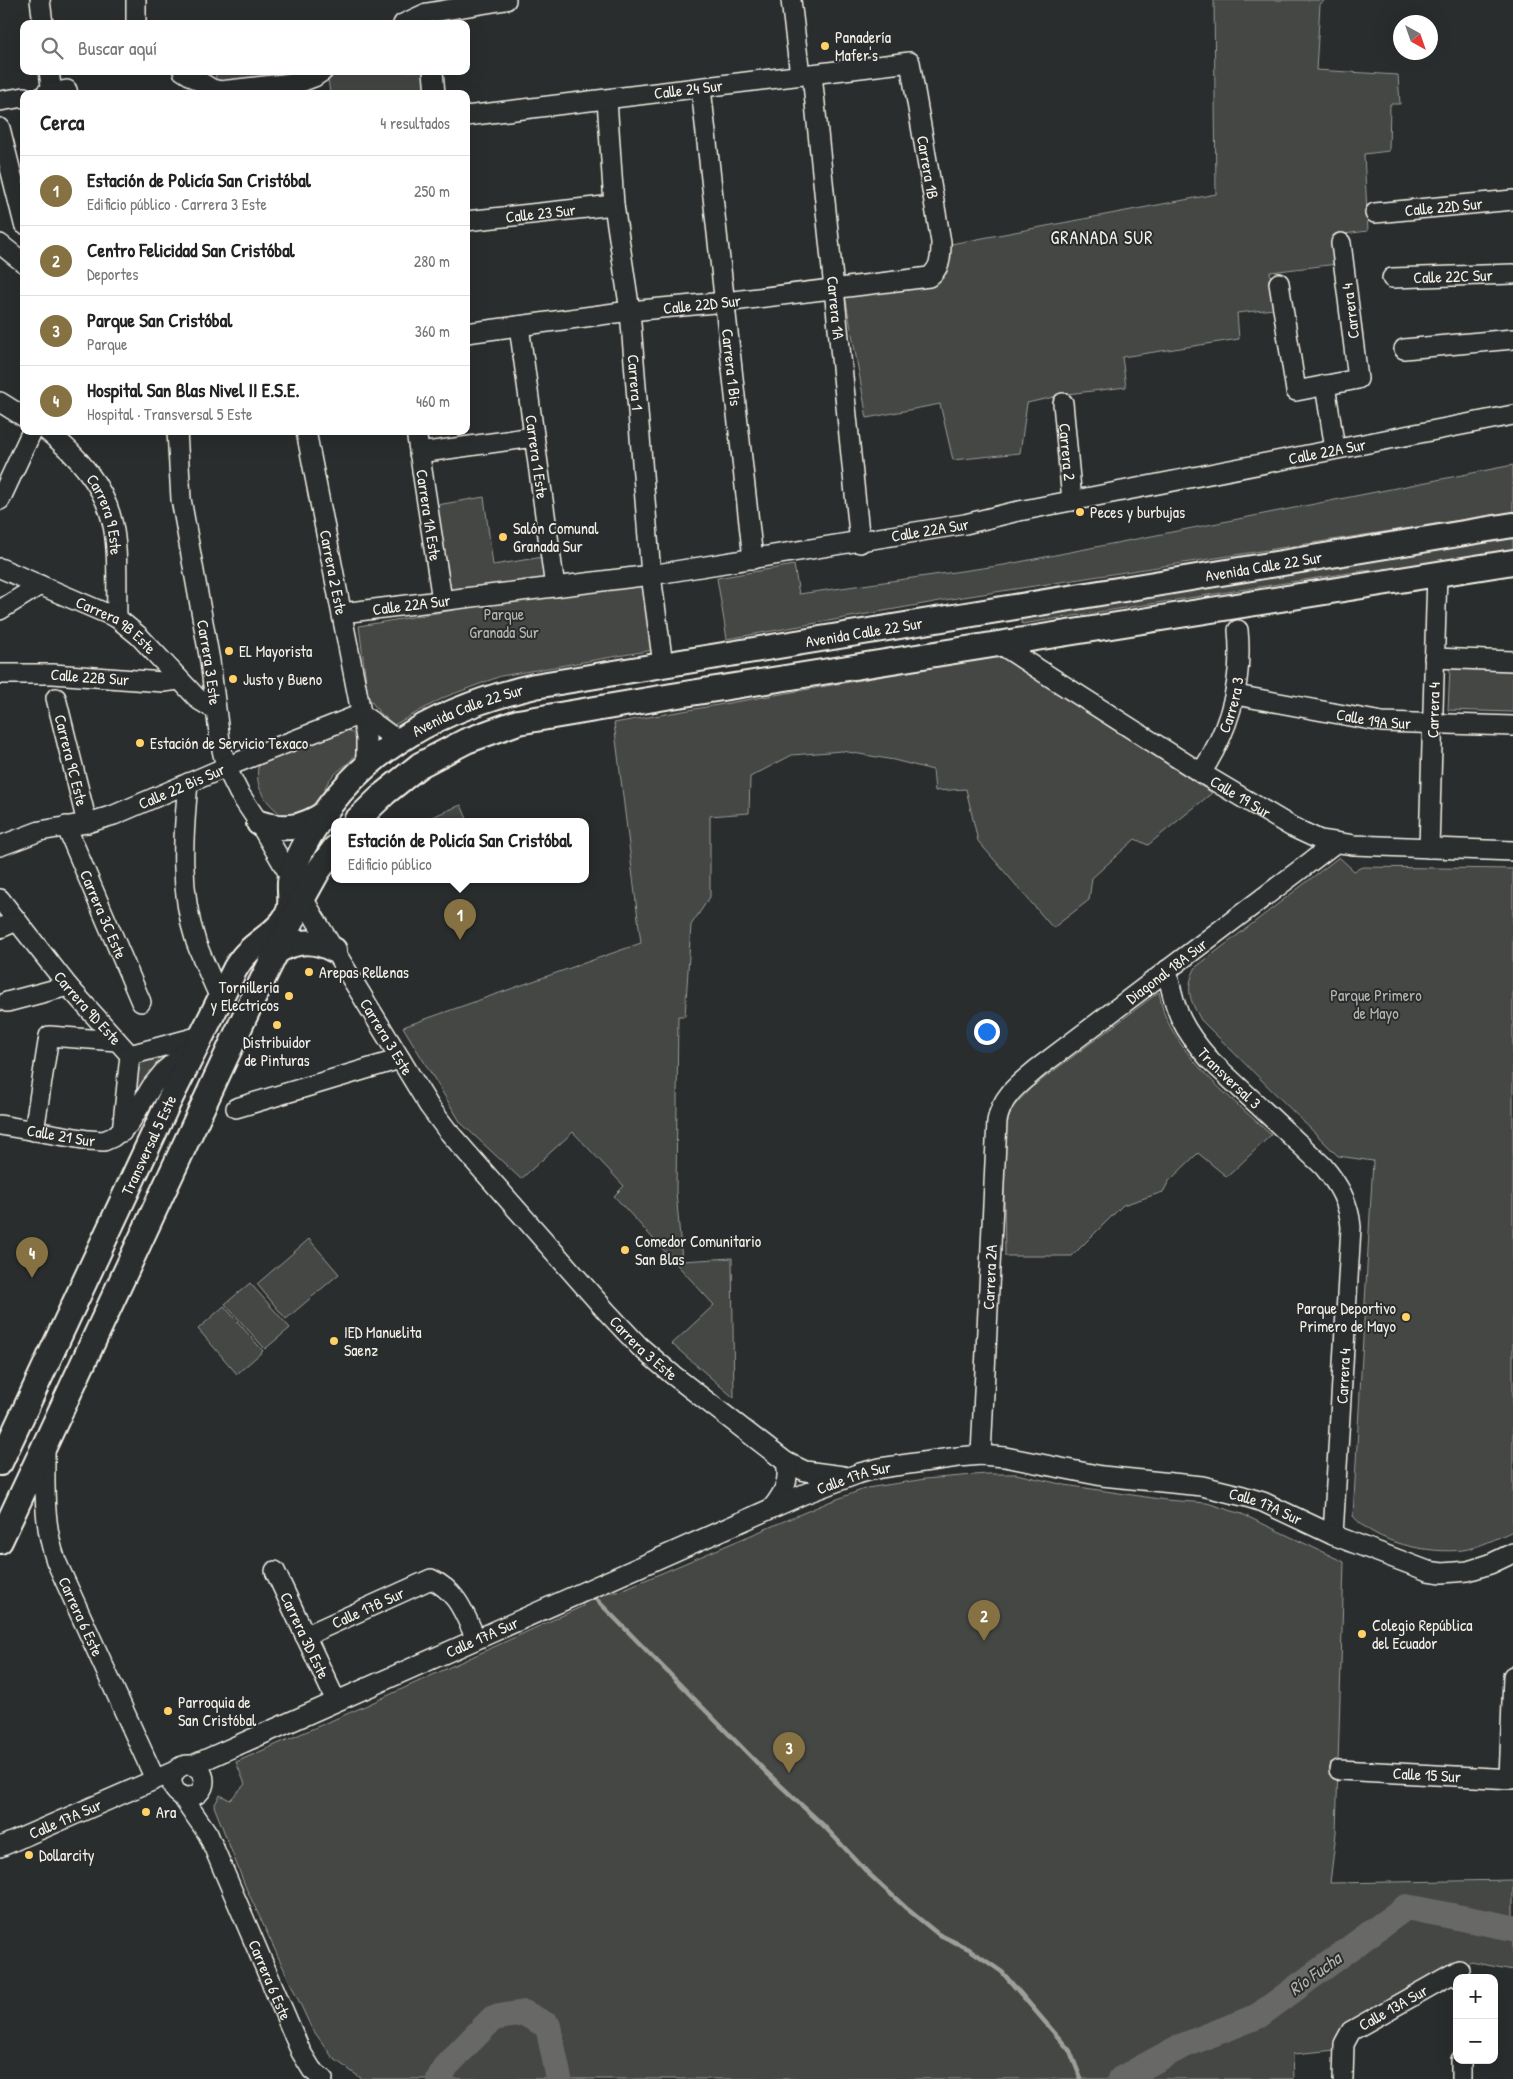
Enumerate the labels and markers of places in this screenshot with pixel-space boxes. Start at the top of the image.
place label: Panadería Mafer's [835,26,891,66]
marker: Panadería Mafer's [819,40,831,52]
place label: Peces y burbujas [1090,501,1185,523]
marker: Peces y burbujas [1074,506,1086,518]
place label: Salón Comunal Granada Sur [513,517,599,557]
marker: Salón Comunal Granada Sur [497,531,509,543]
place label: EL Mayorista [239,640,312,662]
marker: EL Mayorista [223,645,235,657]
place label: Justo y Bueno [243,668,323,690]
marker: Justo y Bueno [227,673,239,685]
place label: Estación de Servicio Texaco [150,732,309,754]
marker: Estación de Servicio Texaco [134,737,146,749]
pin: 1 [444,899,476,940]
place label: Arepas Rellenas [319,961,409,983]
marker: Arepas Rellenas [303,966,315,978]
place label: Tornilleria y Electricos [211,976,279,1016]
marker: Tornilleria y Electricos [283,990,295,1002]
marker: Distribuidor de Pinturas [271,1019,283,1031]
place label: Distribuidor de Pinturas [243,1031,311,1071]
place label: Comedor Comunitario San Blas [635,1230,762,1270]
pin: 4 [16,1237,48,1278]
marker: Comedor Comunitario San Blas [619,1244,631,1256]
place label: Parque Deportivo Primero de Mayo [1297,1297,1397,1337]
marker: Parque Deportivo Primero de Mayo [1400,1311,1412,1323]
place label: IED Manuelita Saenz [344,1321,422,1361]
marker: IED Manuelita Saenz [328,1335,340,1347]
pin: 2 [968,1600,1000,1641]
place label: Colegio República del Ecuador [1372,1614,1472,1654]
marker: Colegio República del Ecuador [1356,1628,1368,1640]
place label: Parroquia de San Cristóbal [178,1691,257,1731]
marker: Parroquia de San Cristóbal [162,1705,174,1717]
pin: 3 [773,1732,805,1773]
place label: Ara [156,1801,176,1823]
marker: Ara [140,1806,152,1818]
place label: Dollarcity [39,1844,95,1866]
marker: Dollarcity [23,1849,35,1861]

